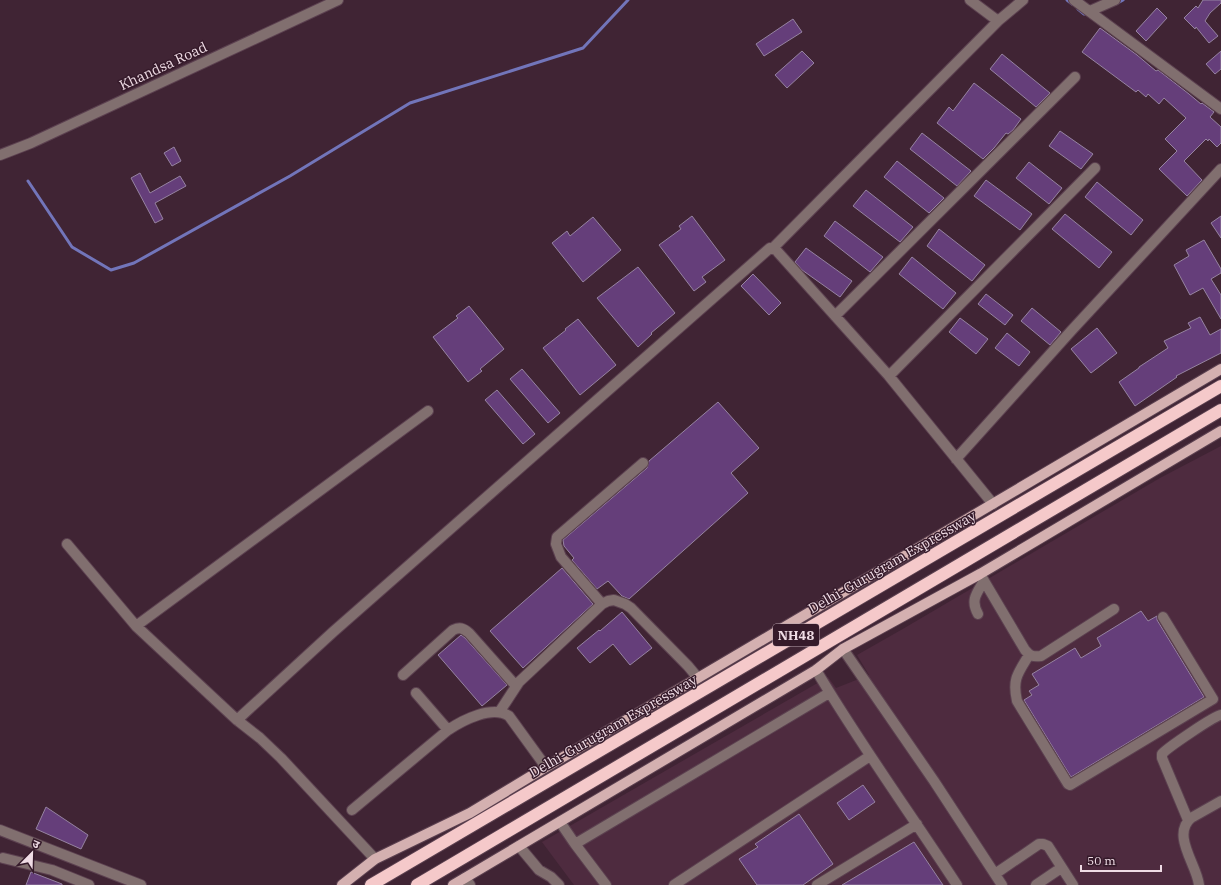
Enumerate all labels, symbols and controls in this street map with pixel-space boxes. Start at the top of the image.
street label: Khandsa Road [116,38,210,94]
street label: Delhi-Gurugram Expressway [805,506,980,618]
road number: NH48 [773,624,819,646]
street label: Delhi-Gurugram Expressway [526,670,701,782]
north arrow [12,833,52,873]
text: उ [30,836,42,852]
scale bar [1081,847,1161,873]
text: 50 m [1087,853,1116,868]

